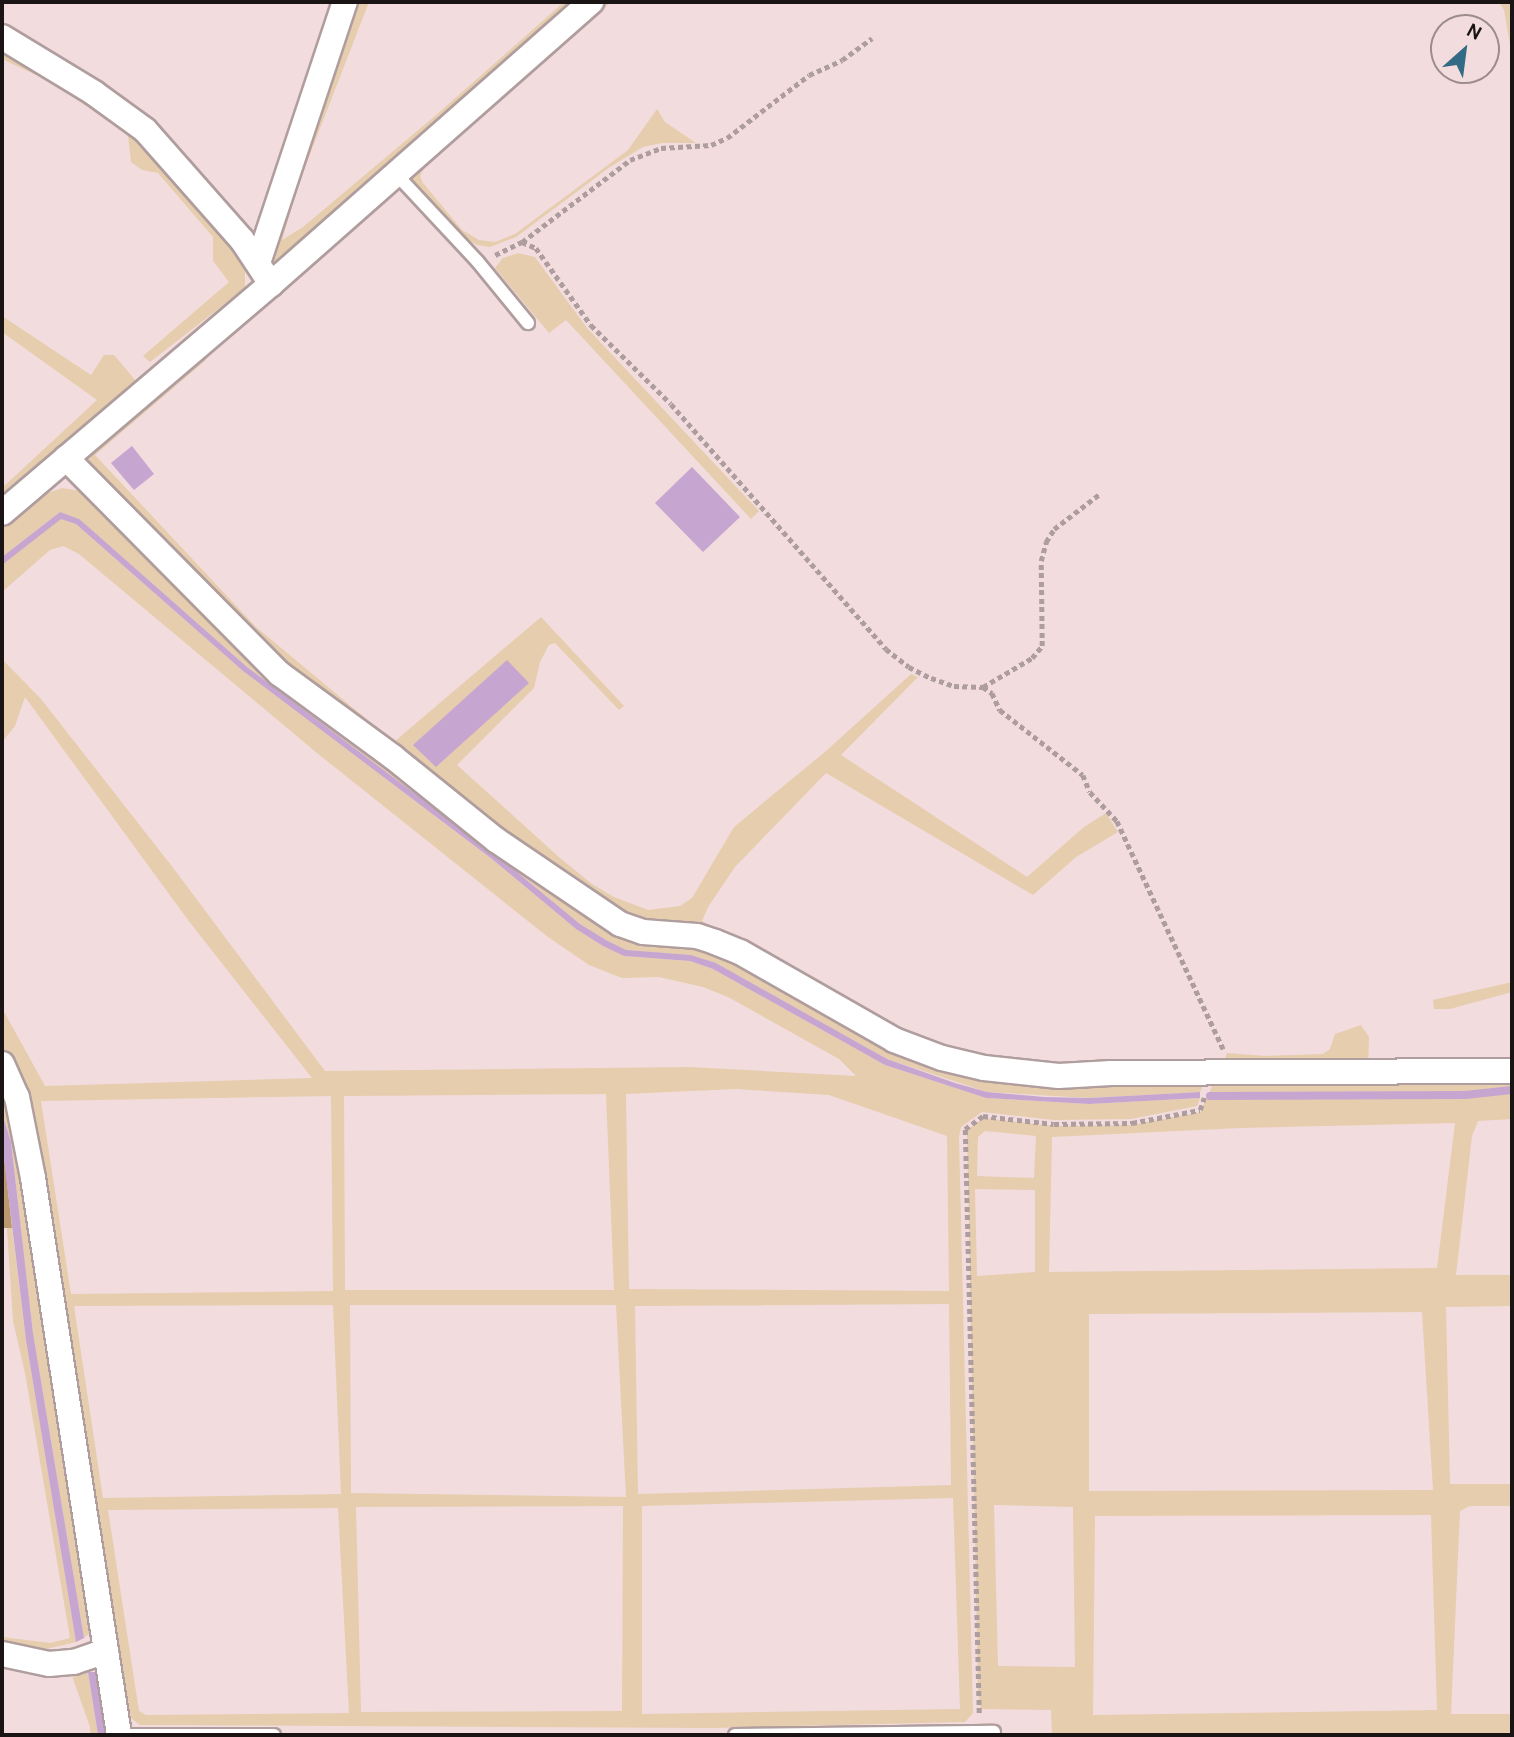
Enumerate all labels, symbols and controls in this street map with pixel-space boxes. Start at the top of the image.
north arrow [1430,14,1500,84]
text: N [1463,18,1485,45]

